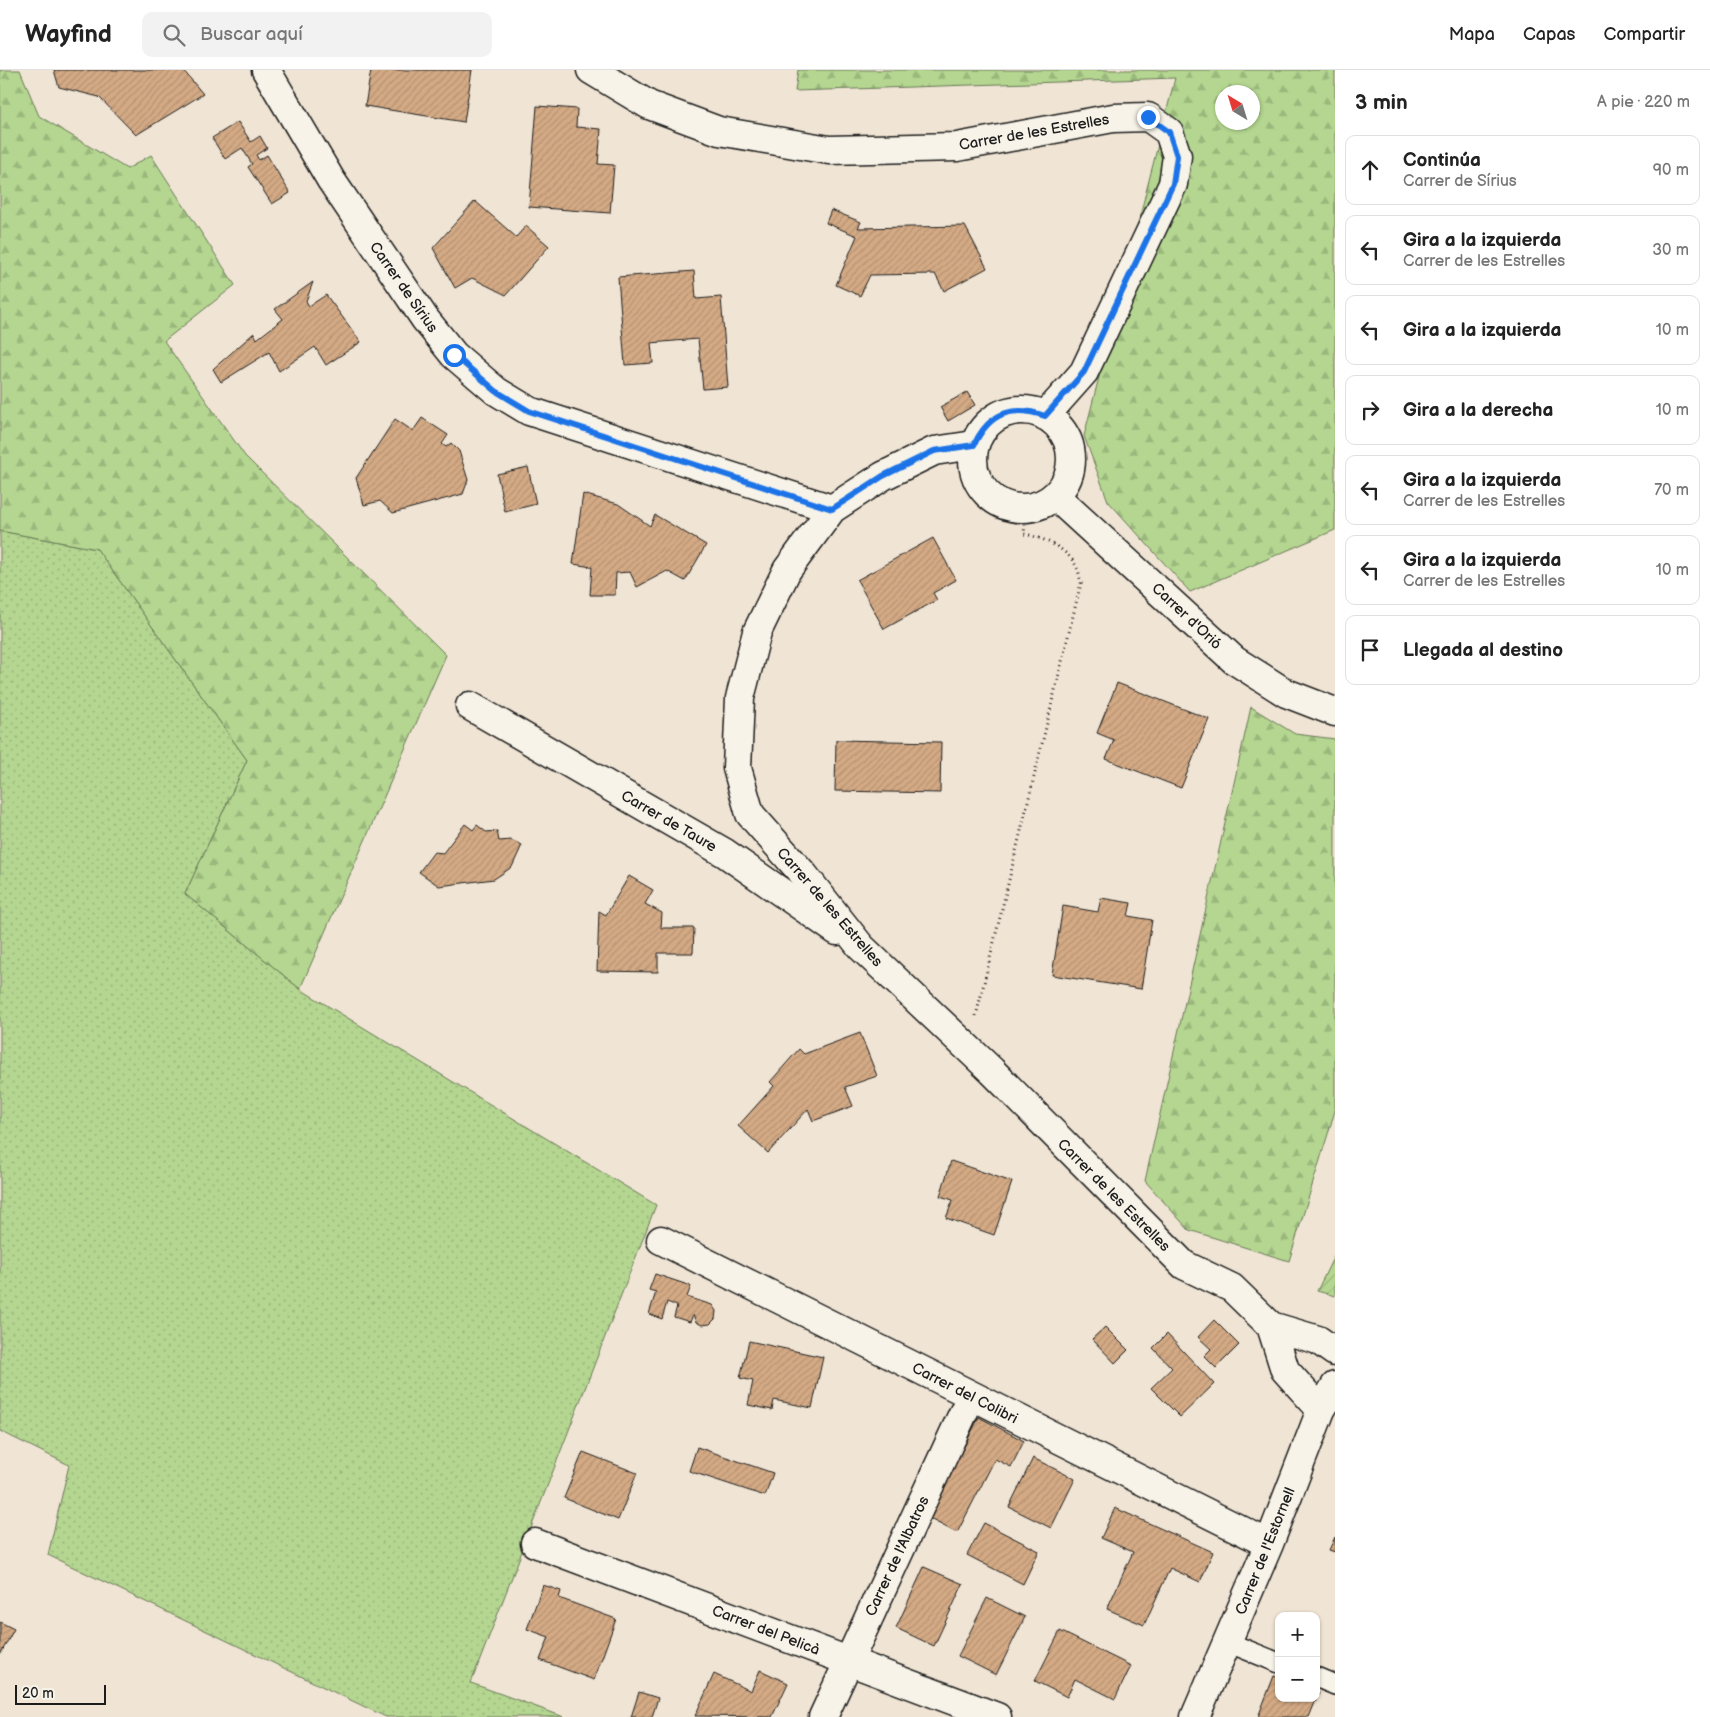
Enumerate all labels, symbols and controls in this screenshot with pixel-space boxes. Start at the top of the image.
search box [142,12,492,57]
text: Wayfind [25,20,112,49]
icon: search [160,21,188,49]
text: Buscar aquí [200,23,303,46]
text: Mapa [1449,24,1495,45]
text: Capas [1523,24,1576,45]
text: Compartir [1604,24,1685,45]
north arrow [1215,85,1260,130]
text: 3 min [1355,90,1408,115]
text: A pie · 220 m [1597,93,1690,112]
route end [1137,106,1160,129]
street label: Carrer de les Estrelles [958,110,1111,155]
text: Continúa [1403,149,1481,172]
icon: ahead [1356,156,1384,184]
text: 90 m [1653,161,1689,180]
text: Carrer de Sírius [1403,172,1517,191]
text: Gira a la izquierda [1403,229,1561,252]
icon: left [1356,236,1384,264]
street label: Carrer de Sírius [365,238,442,337]
text: 30 m [1652,241,1689,260]
text: Carrer de les Estrelles [1403,252,1565,271]
icon: left [1356,316,1384,344]
text: Gira a la izquierda [1403,319,1561,342]
text: 10 m [1656,321,1689,340]
route start [443,344,466,367]
icon: right [1356,396,1384,424]
text: Gira a la derecha [1403,399,1553,422]
text: 10 m [1656,401,1689,420]
text: Gira a la izquierda [1403,469,1561,492]
icon: left [1356,476,1384,504]
text: 70 m [1654,481,1689,500]
text: Carrer de les Estrelles [1403,492,1565,511]
text: Gira a la izquierda [1403,549,1561,572]
icon: left [1356,556,1384,584]
text: 10 m [1656,561,1689,580]
text: Carrer de les Estrelles [1403,572,1565,591]
street label: Carrer d'Orió [1148,579,1226,654]
icon: arrive [1356,636,1384,664]
text: Llegada al destino [1403,639,1563,662]
street label: Carrer de Taure [617,786,720,857]
street label: Carrer de les Estrelles [773,844,887,971]
street label: Carrer de les Estrelles [1053,1135,1175,1256]
street label: Carrer del Colibri [909,1359,1021,1428]
street label: Carrer de l'Estornell [1231,1485,1300,1618]
street label: Carrer de l'Albatros [861,1493,934,1619]
street label: Carrer del Pelicà [709,1601,822,1660]
map controls [1275,1612,1320,1702]
button: + [1275,1612,1320,1657]
button: − [1275,1657,1320,1702]
scale bar [15,1682,106,1705]
text: 20 m [22,1685,54,1702]

